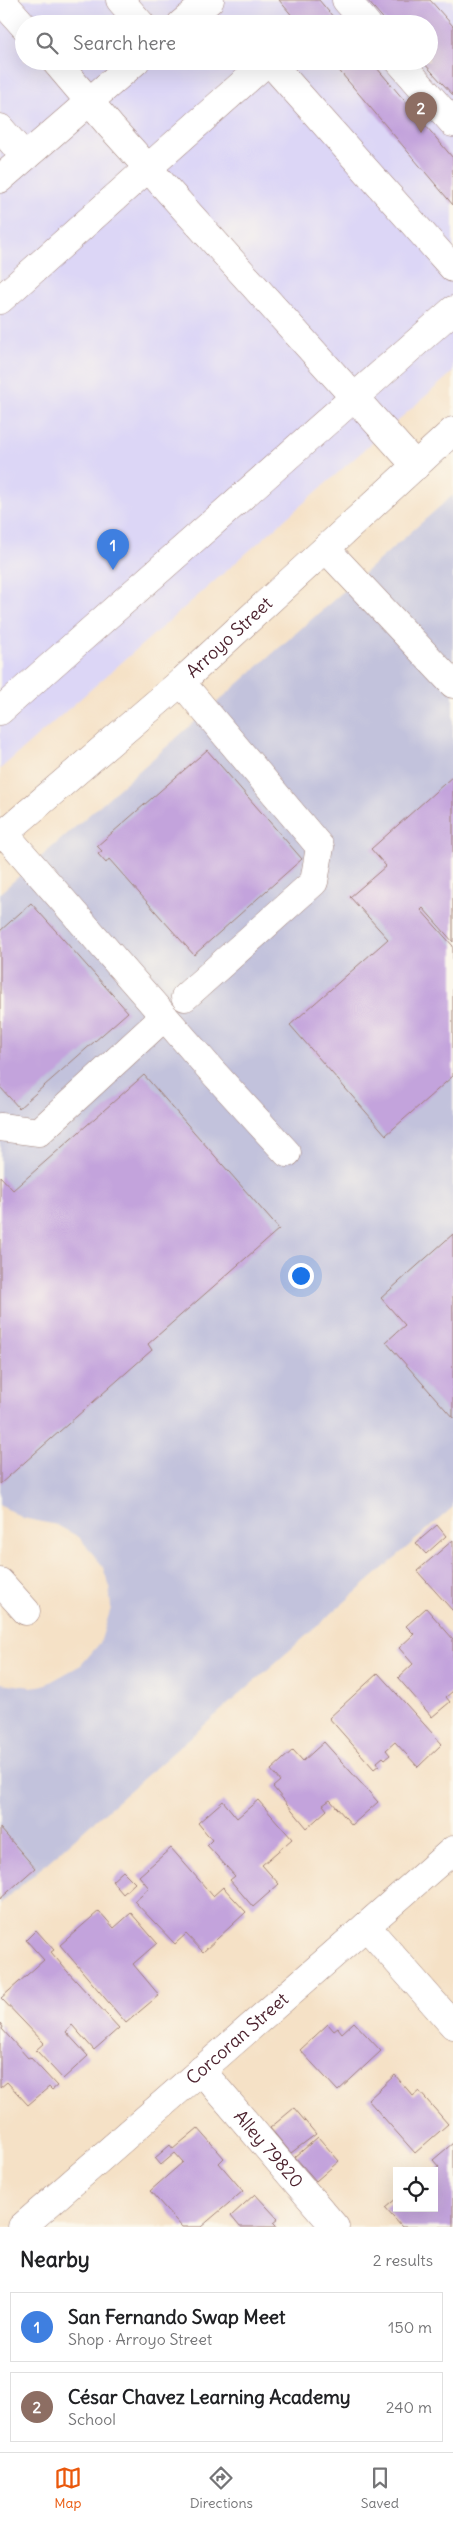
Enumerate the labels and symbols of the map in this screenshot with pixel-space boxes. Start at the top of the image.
pin: 2 [405,92,437,133]
pin: 1 [97,529,129,570]
street label: Arroyo Street [181,592,277,682]
your location [288,1263,314,1289]
street label: Corcoran Street [181,1987,293,2089]
street label: Alley 79820 [229,2105,309,2192]

